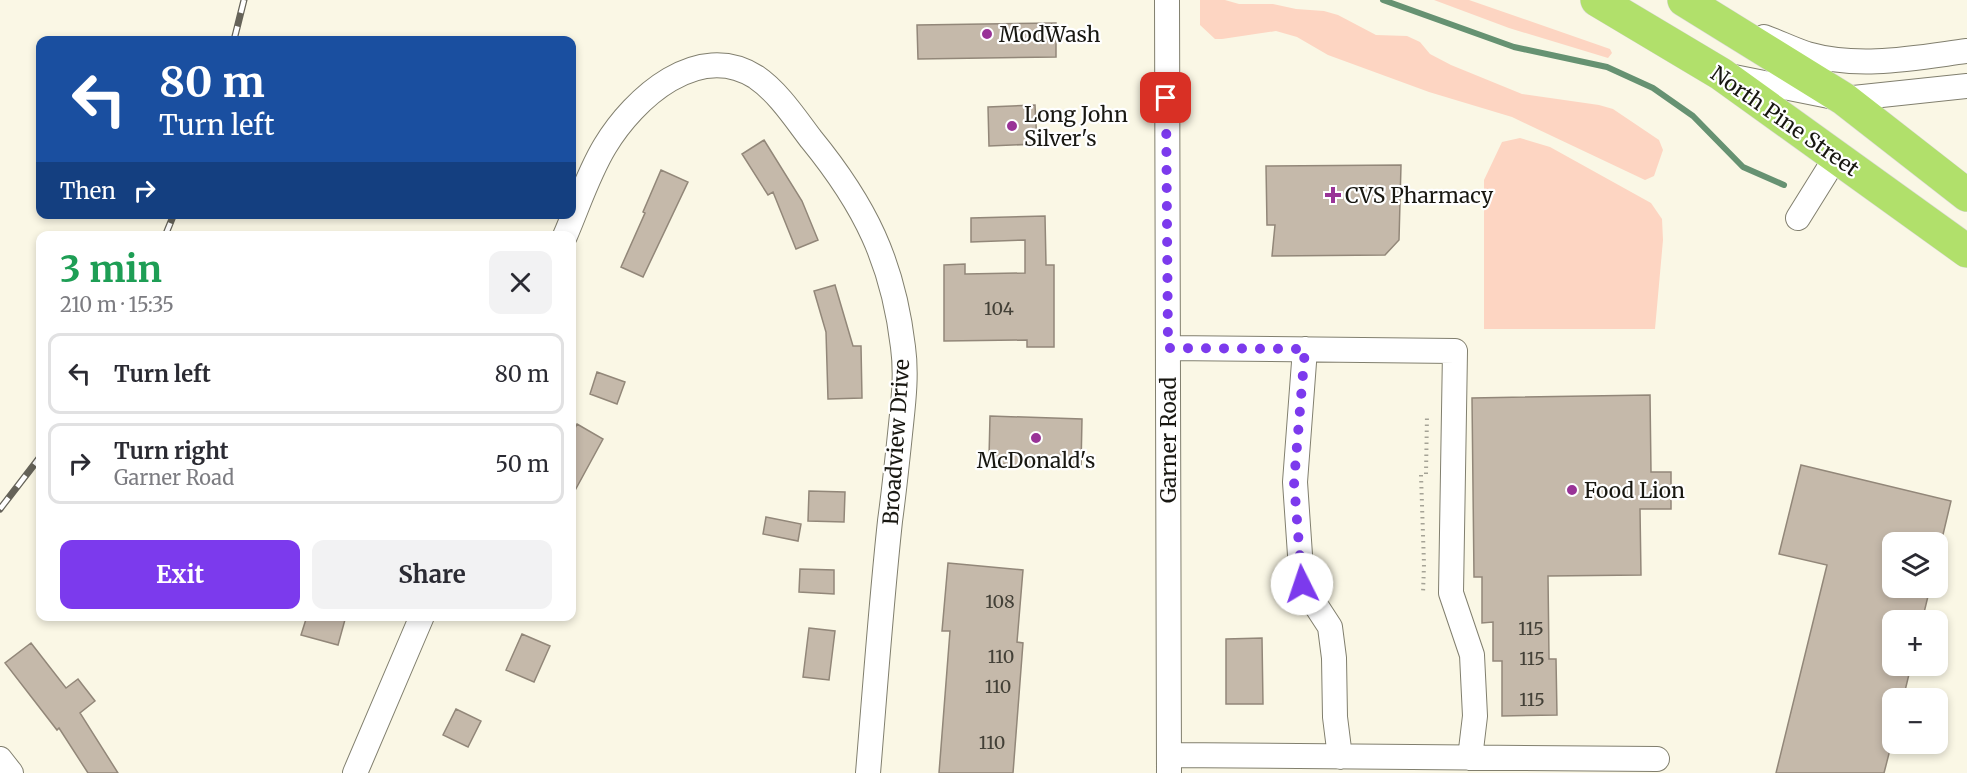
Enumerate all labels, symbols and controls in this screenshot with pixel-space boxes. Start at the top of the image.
place label: ModWash [999,21,1100,48]
marker: ModWash [980,27,994,41]
text: 80 m [159,56,265,108]
icon: left [60,60,138,138]
street label: North Pine Street [1706,60,1864,182]
pin [1140,72,1191,123]
icon: arrive [1149,81,1182,114]
place label: Long John Silver's [1024,101,1128,152]
text: Turn left [159,108,274,142]
marker: Long John Silver's [1005,119,1019,133]
icon: right [128,174,161,207]
text: Then [60,177,116,205]
place label: CVS Pharmacy [1345,182,1494,209]
marker: CVS Pharmacy [1326,188,1340,202]
text: 3 min [60,247,162,292]
button: close [489,251,552,314]
text: 210 m · 15:35 [60,292,174,317]
house number: 104 [984,297,1014,320]
icon: left [63,357,96,390]
street label: Broadview Drive [877,358,915,526]
text: Turn left [114,360,211,388]
text: 80 m [495,360,549,388]
street label: Garner Road [1155,377,1182,503]
marker: McDonald's [1029,431,1043,445]
text: Turn right [114,437,228,465]
icon: right [63,447,96,480]
place label: McDonald's [977,447,1095,474]
text: 50 m [495,450,549,478]
text: Garner Road [114,465,234,490]
place label: Food Lion [1584,477,1685,504]
marker: Food Lion [1565,483,1579,497]
map controls [1882,532,1948,754]
button: layers [1882,532,1948,598]
button: Exit [60,540,300,609]
button: Share [312,540,552,609]
position arrow [1270,552,1334,616]
house number: 108 [985,590,1015,613]
button: + [1882,610,1948,676]
house number: 115 [1518,617,1544,640]
house number: 110 [988,645,1014,668]
house number: 115 [1519,647,1545,670]
house number: 110 [985,675,1011,698]
house number: 115 [1519,688,1545,711]
button: − [1882,688,1948,754]
house number: 110 [979,731,1005,754]

